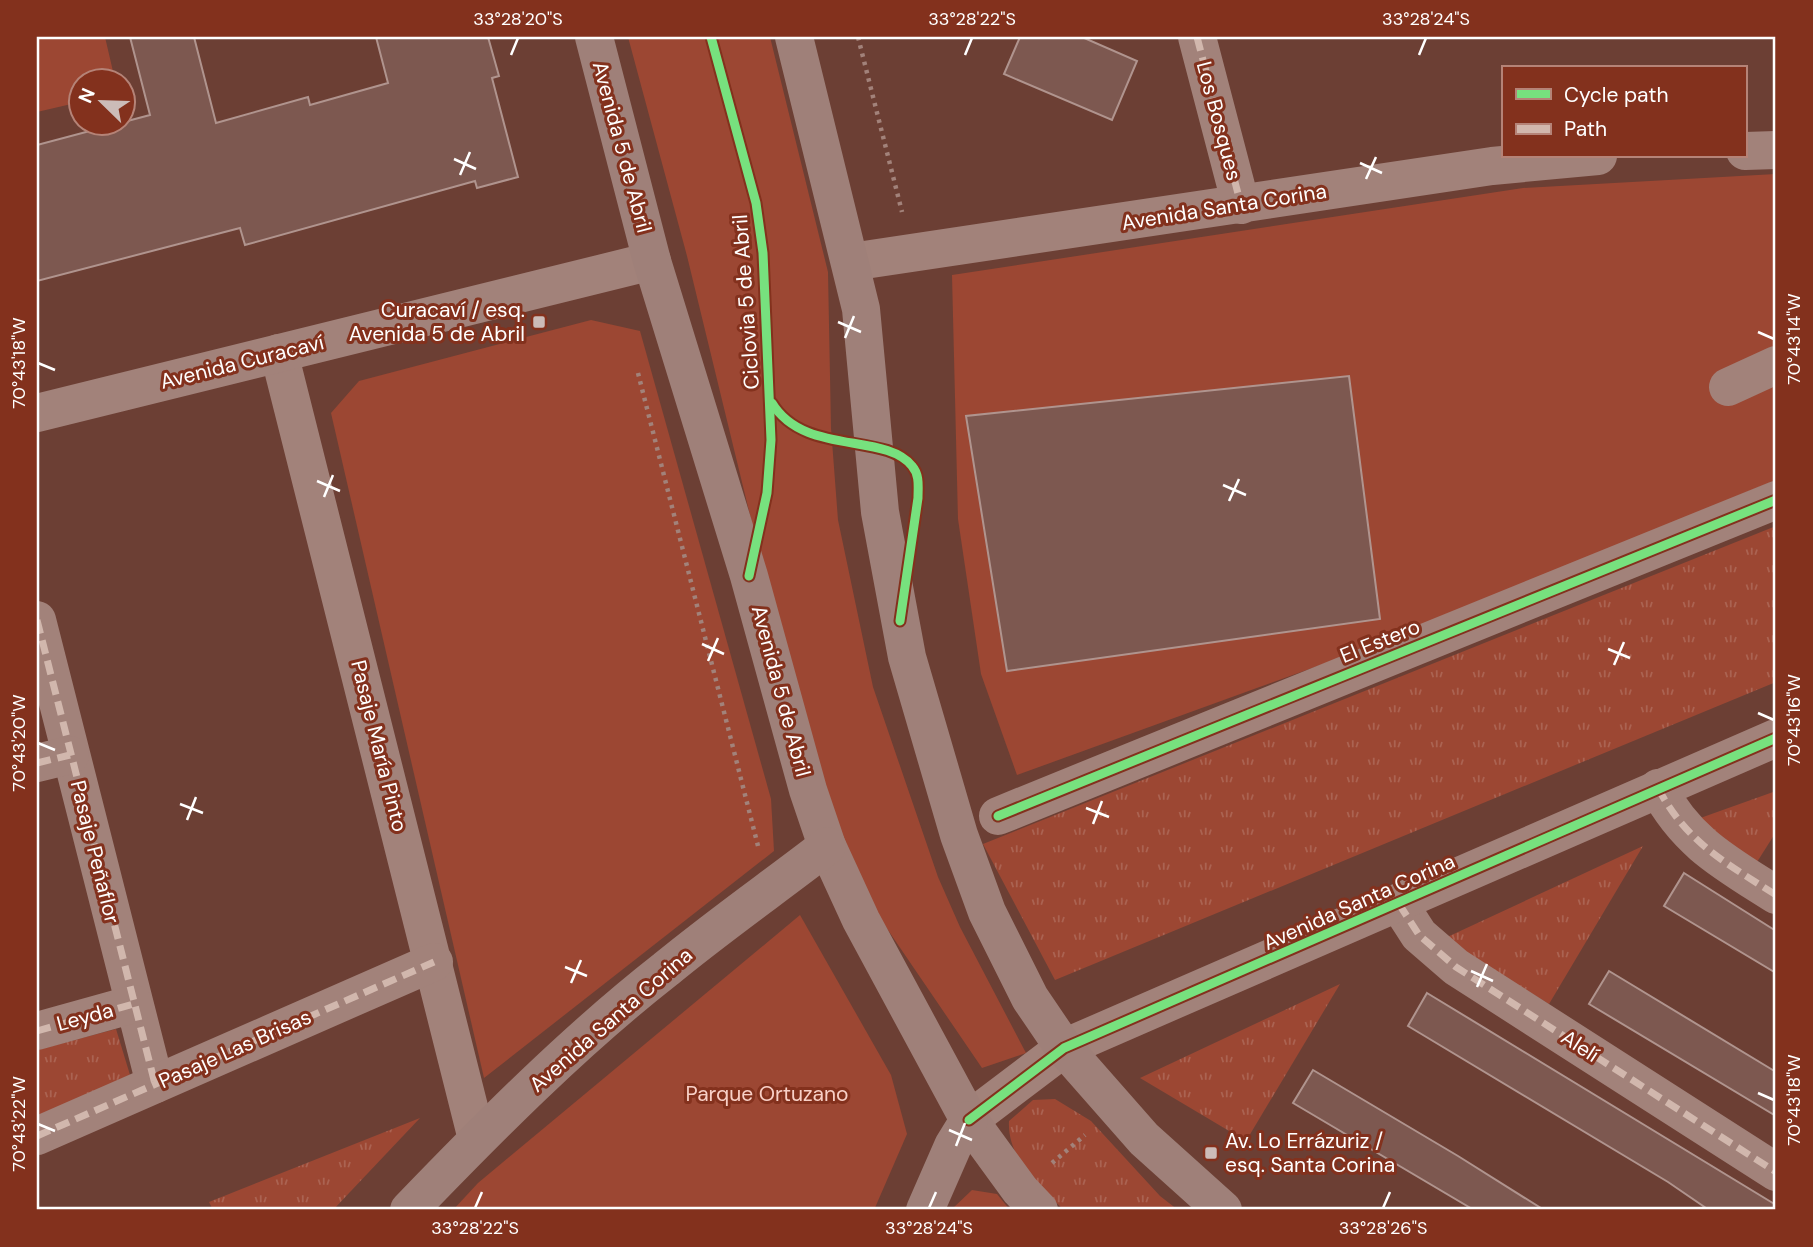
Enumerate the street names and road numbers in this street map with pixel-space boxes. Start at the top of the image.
street label: Avenida 5 de Abril [586,58,658,236]
street label: Los Bosques [1190,58,1248,184]
street label: Avenida Santa Corina [1119,177,1329,237]
street label: Ciclovia 5 de Abril [726,213,766,391]
street label: Avenida Curacaví [157,328,327,396]
street label: Avenida 5 de Abril [745,602,817,780]
street label: El Estero [1336,612,1424,670]
street label: Pasaje María Pinto [344,657,414,835]
street label: Pasaje Peñaflor [64,777,126,927]
street label: Avenida Santa Corina [1259,847,1459,957]
street label: Avenida Santa Corina [524,941,698,1099]
street label: Leyda [54,996,116,1038]
street label: Pasaje Las Brisas [154,1003,316,1095]
street label: Alelí [1556,1023,1605,1069]

